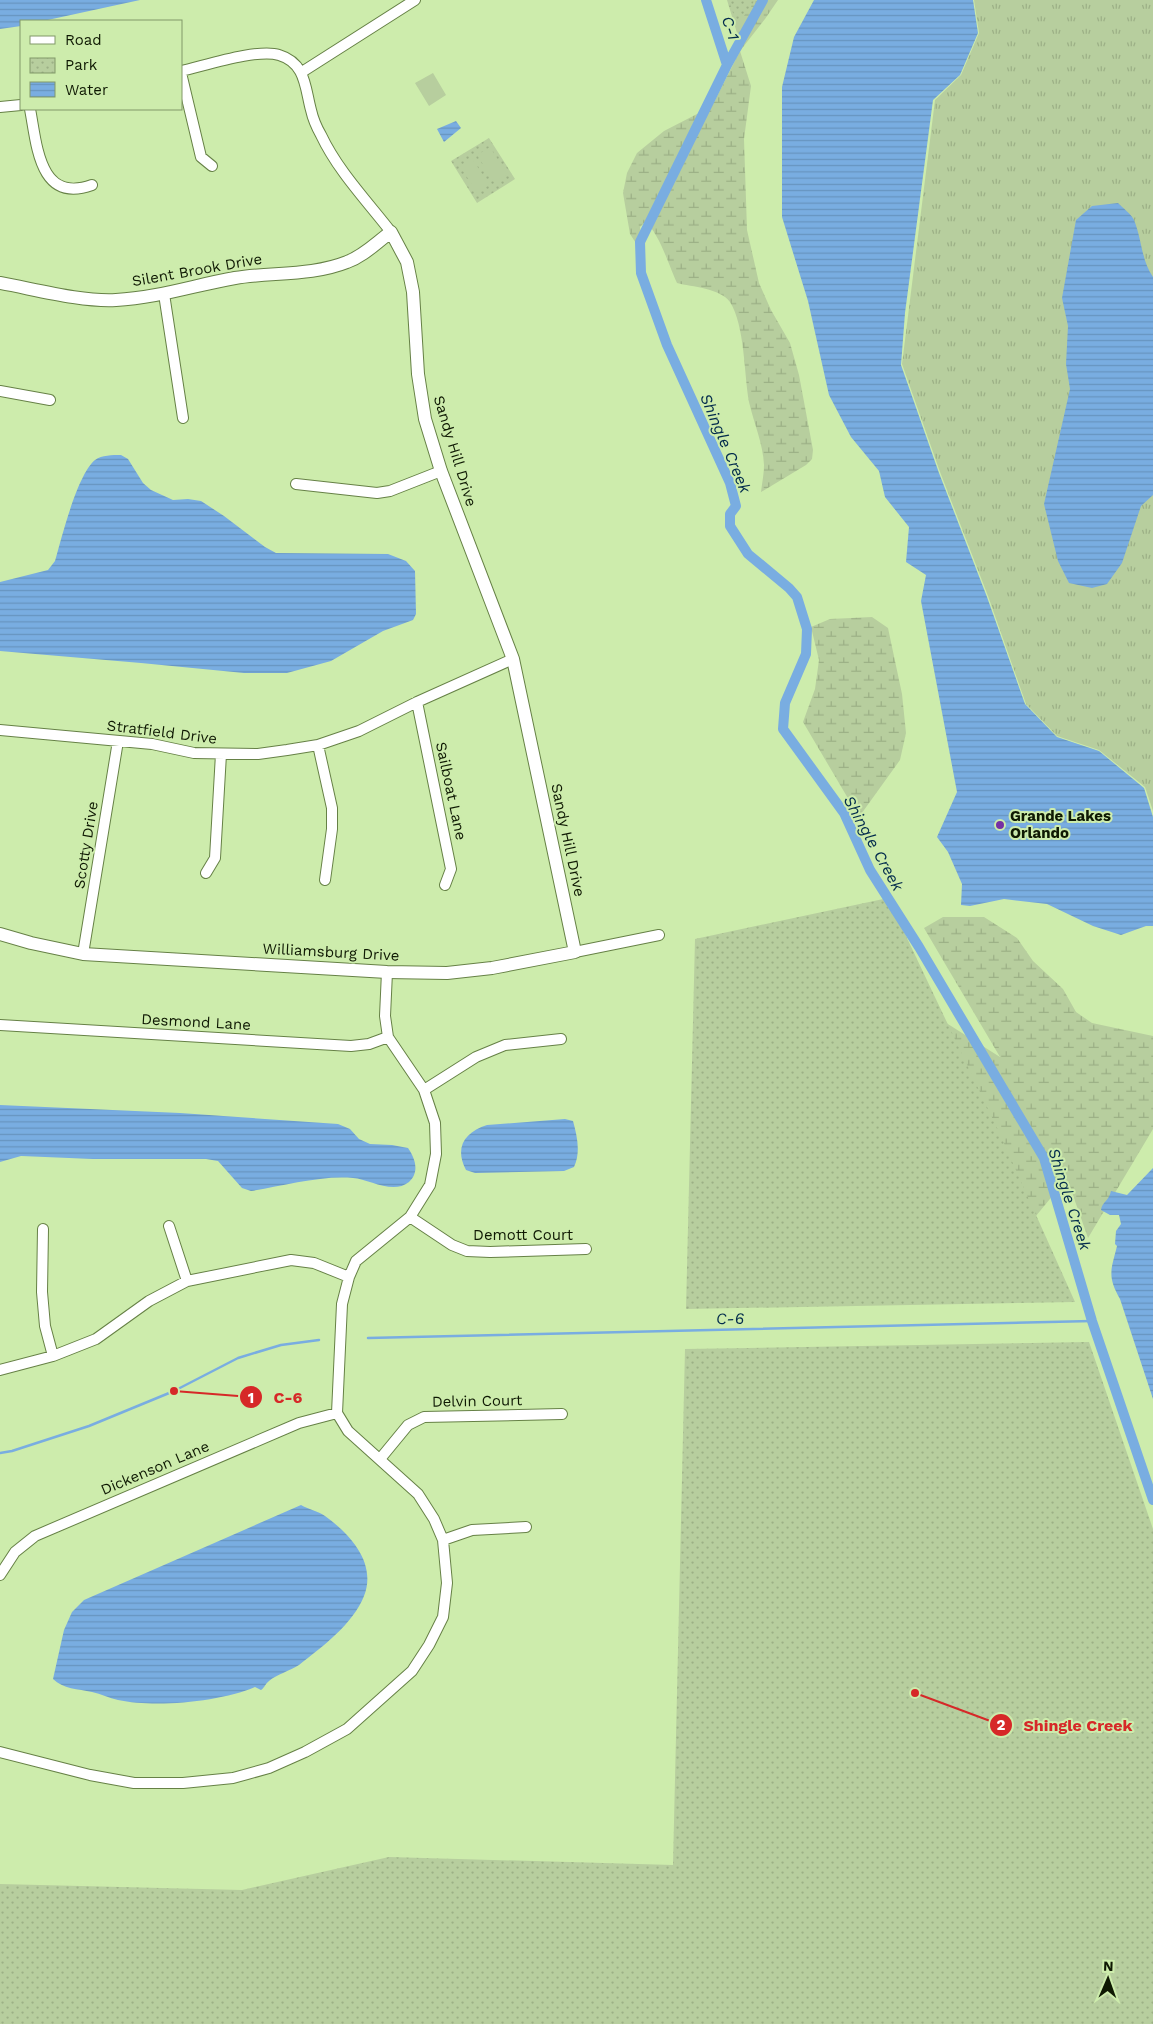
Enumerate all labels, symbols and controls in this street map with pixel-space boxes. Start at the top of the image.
water label: C-1 [718,14,743,43]
legend [20,20,182,110]
text: Road [65,31,102,49]
text: Park [65,56,98,74]
text: Water [65,81,108,99]
street label: Silent Brook Drive [131,250,263,290]
water label: Shingle Creek [696,391,756,497]
street label: Sandy Hill Drive [430,393,480,509]
street label: Stratfield Drive [106,716,218,748]
street label: Sailboat Lane [432,740,470,842]
street label: Sandy Hill Drive [547,782,589,898]
water label: Shingle Creek [839,792,908,895]
street label: Scotty Drive [70,800,102,890]
place label: Grande Lakes Orlando [1010,807,1111,842]
marker: Grande Lakes Orlando [994,819,1006,831]
street label: Williamsburg Drive [262,939,400,965]
street label: Desmond Lane [141,1010,251,1034]
water label: Shingle Creek [1044,1146,1095,1254]
street label: Demott Court [473,1226,574,1244]
water label: C-6 [716,1309,745,1328]
callout: C-6 [239,1382,313,1413]
text: C-6 [274,1388,303,1407]
text: 1 [248,1389,254,1407]
street label: Delvin Court [432,1391,523,1411]
street label: Dickenson Lane [98,1437,212,1499]
callout: Shingle Creek [989,1710,1143,1741]
text: 2 [997,1716,1006,1734]
text: Shingle Creek [1023,1716,1133,1735]
north arrow [1083,1954,1133,2004]
text: N [1103,1958,1114,1974]

